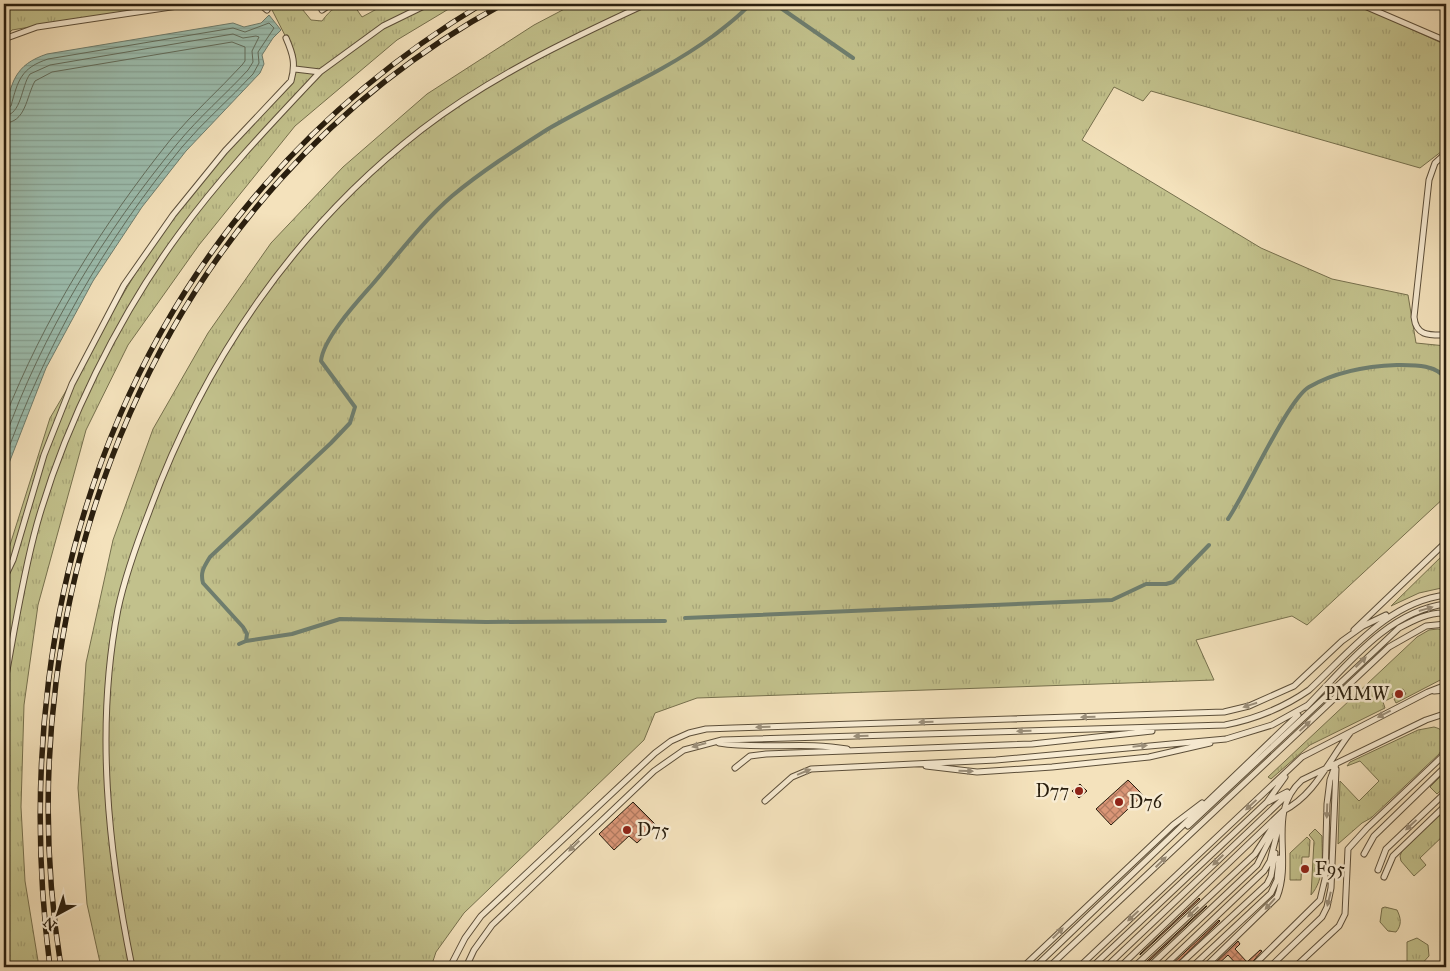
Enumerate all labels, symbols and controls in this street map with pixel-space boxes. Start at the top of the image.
one-way arrow [1419,605,1434,613]
one-way arrow [1355,656,1367,668]
place label: PMMW [1325,683,1390,705]
marker: PMMW [1393,688,1405,700]
one-way arrow [1242,702,1257,710]
one-way arrow [1377,710,1391,718]
one-way arrow [1080,713,1096,721]
one-way arrow [917,718,933,726]
one-way arrow [1298,720,1310,732]
one-way arrow [755,723,771,731]
one-way arrow [1015,728,1031,736]
one-way arrow [853,732,869,740]
one-way arrow [692,742,707,750]
one-way arrow [1132,742,1148,750]
one-way arrow [797,768,812,776]
one-way arrow [958,768,974,776]
place label: D77 [1036,780,1069,802]
marker: D77 [1073,785,1085,797]
place label: D76 [1129,791,1163,813]
marker: D76 [1113,796,1125,808]
one-way arrow [1246,799,1258,811]
one-way arrow [1322,803,1330,819]
place label: D75 [637,819,670,841]
one-way arrow [1405,819,1417,831]
marker: D75 [621,824,633,836]
one-way arrow [568,840,580,852]
one-way arrow [1213,854,1225,866]
one-way arrow [1155,856,1167,868]
place label: F95 [1315,858,1345,880]
marker: F95 [1299,863,1311,875]
north arrow [32,888,82,938]
one-way arrow [1325,892,1333,907]
one-way arrow [1265,897,1276,910]
one-way arrow [1188,906,1200,918]
one-way arrow [1127,910,1139,922]
text: N [40,913,60,934]
one-way arrow [1052,927,1064,939]

